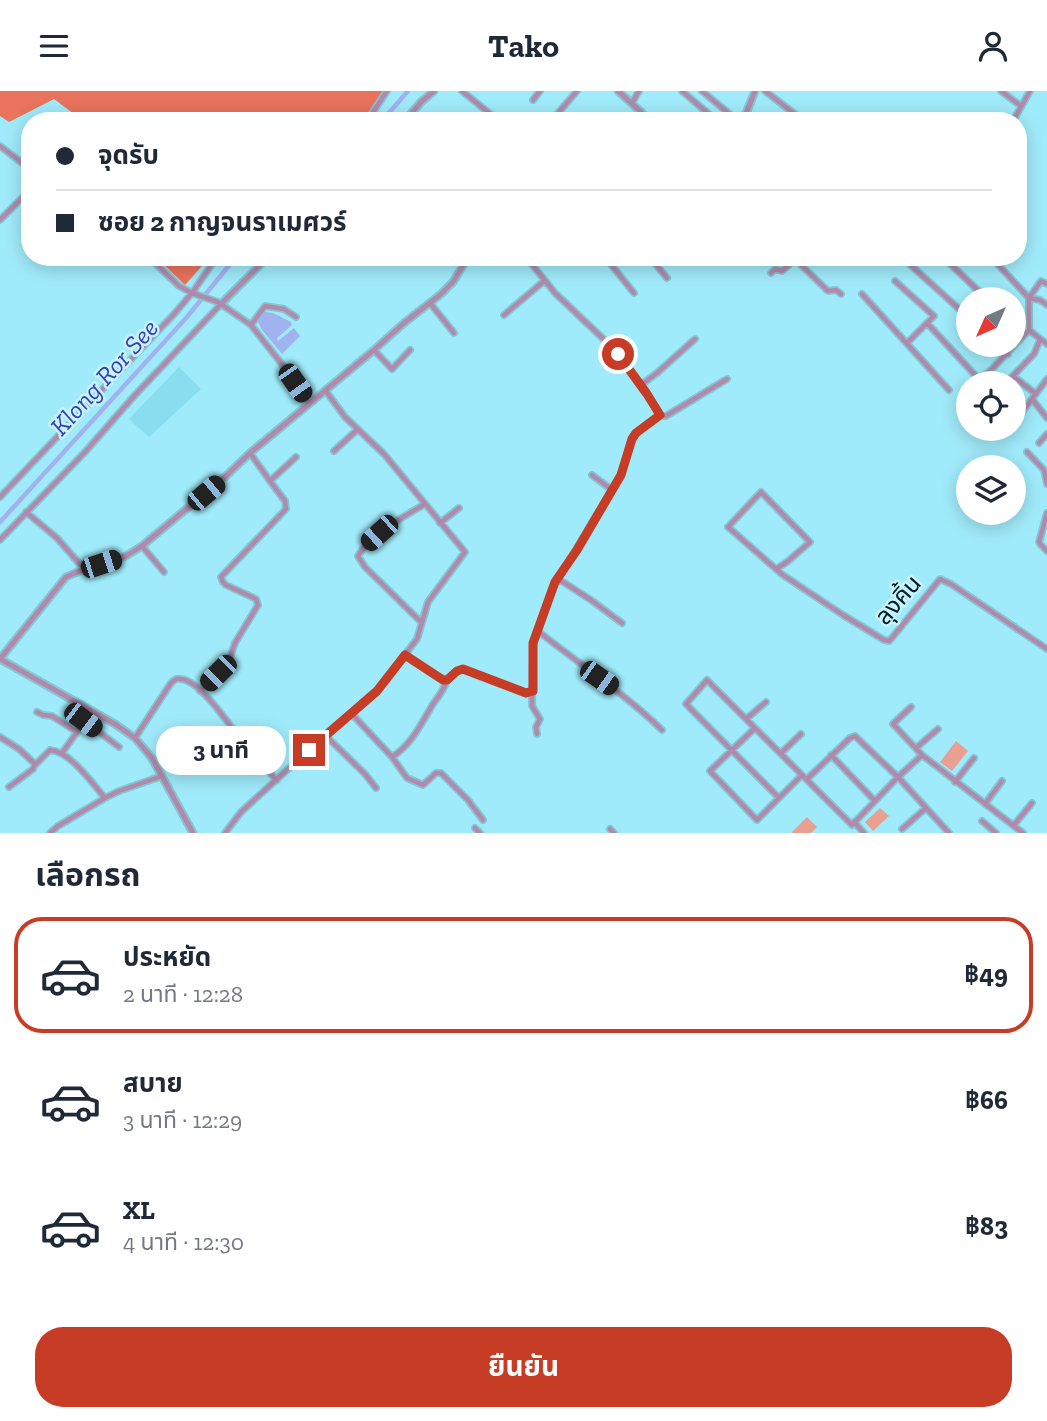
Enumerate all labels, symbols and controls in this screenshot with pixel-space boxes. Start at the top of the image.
icon: menu [35,27,73,65]
text: Tako [488,27,559,65]
icon: person [974,27,1012,65]
text: จุดรับ [98,139,159,171]
text: ซอย 2 กาญจนราเมศวร์ [98,206,347,238]
north arrow [956,287,1026,357]
map controls [956,287,1026,525]
water label: Klong Ror See [43,312,165,442]
route start [602,338,634,370]
car [275,360,316,406]
button: locate [956,371,1026,441]
button: layers [956,455,1026,525]
car [184,471,229,515]
car [357,511,402,555]
car [78,548,125,580]
street label: ลุงคิ้น [868,569,928,631]
car [196,651,241,695]
car [576,657,623,699]
car [60,699,107,741]
callout: 3 นาที [155,725,284,775]
route end [293,734,325,766]
text: 3 นาที [193,736,249,764]
text: เลือกรถ [35,856,140,894]
text: ประหยัด [123,941,211,973]
icon: car [39,944,102,1007]
text: ฿49 [964,958,1008,990]
text: 2 นาที · 12:28 [123,980,243,1008]
text: สบาย [123,1067,183,1099]
icon: car [39,1070,102,1133]
text: ฿66 [965,1084,1008,1116]
text: 3 นาที · 12:29 [123,1106,242,1134]
text: XL [123,1194,155,1226]
icon: car [39,1196,102,1259]
text: ฿83 [965,1210,1008,1242]
text: 4 นาที · 12:30 [123,1228,244,1256]
button: ยืนยัน [35,1327,1012,1407]

